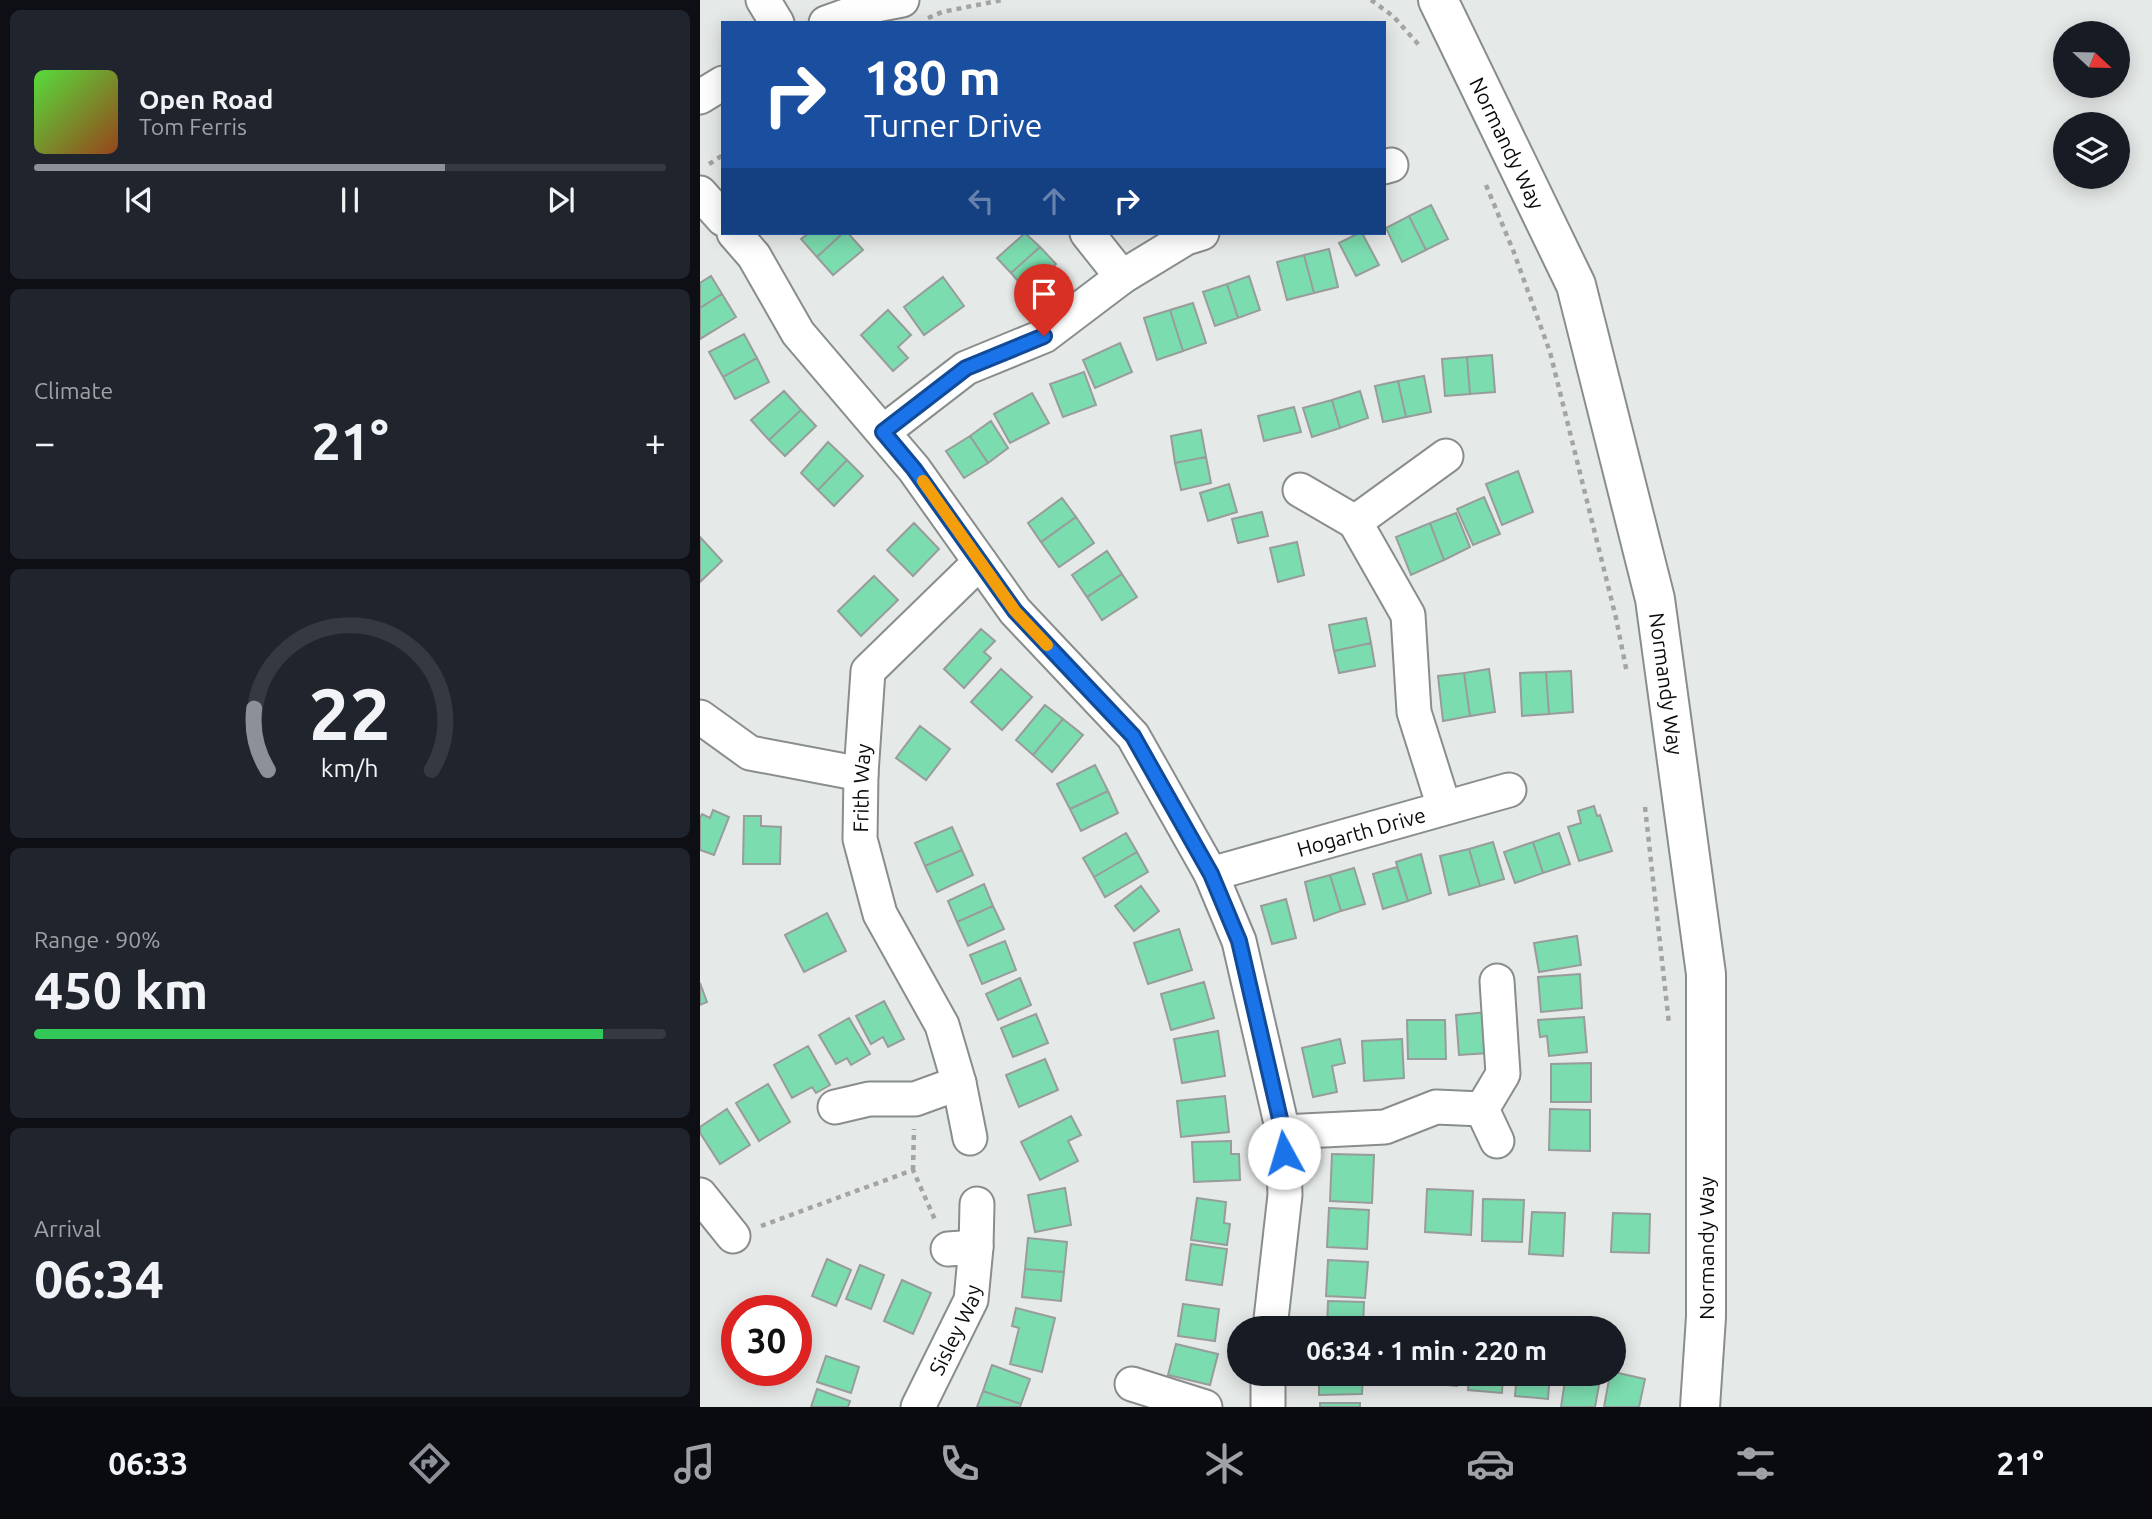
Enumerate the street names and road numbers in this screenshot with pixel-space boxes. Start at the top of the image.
street label: Normandy Way [1465,73,1549,213]
street label: Normandy Way [1645,611,1688,756]
street label: Frith Way [848,743,875,833]
street label: Hogarth Drive [1294,802,1428,861]
street label: Normandy Way [1694,1176,1718,1320]
street label: Sisley Way [924,1284,984,1379]

